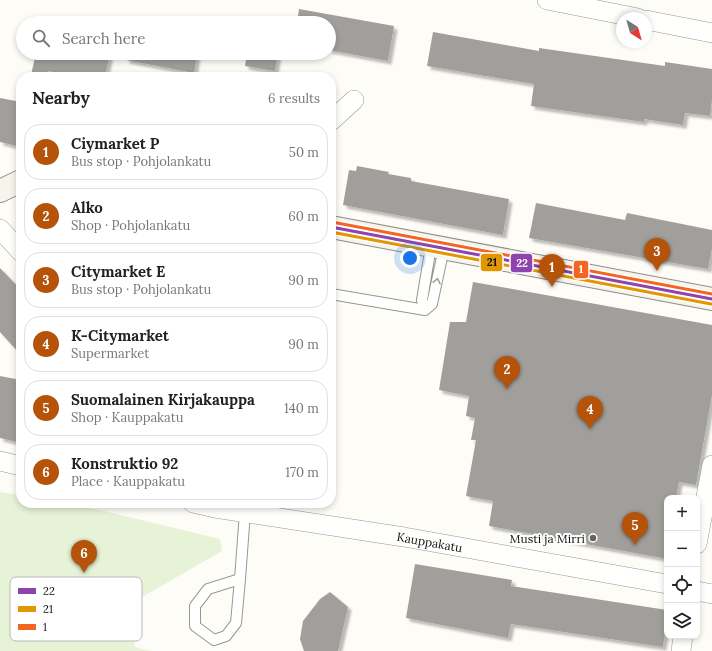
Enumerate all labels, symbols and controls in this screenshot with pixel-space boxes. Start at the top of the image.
north arrow [616,12,652,48]
search box [16,16,336,60]
icon: search [30,27,52,49]
text: Search here [62,29,145,48]
text: Nearby [32,87,90,109]
text: 6 results [268,90,320,107]
text: Ciymarket P [71,134,159,153]
text: 1 [43,144,49,161]
text: 50 m [289,144,319,161]
text: Bus stop · Pohjolankatu [71,153,211,170]
text: Alko [71,198,103,217]
text: 2 [43,208,49,225]
text: 60 m [288,208,319,225]
text: Shop · Pohjolankatu [71,217,190,234]
pin: 3 [644,238,670,271]
your location [400,248,420,268]
line badge: 21 [480,253,503,272]
line badge: 22 [510,253,533,273]
pin: 1 [539,254,565,287]
text: 21 [487,255,498,269]
text: 22 [516,256,528,270]
line badge: 1 [573,260,589,279]
text: Citymarket E [71,262,165,281]
text: 1 [579,262,584,276]
text: 3 [42,272,50,289]
text: 90 m [288,272,319,289]
one-way arrow [433,278,441,284]
text: Bus stop · Pohjolankatu [71,281,211,298]
text: K-Citymarket [71,326,169,345]
text: 4 [42,336,50,353]
text: 90 m [288,336,319,353]
text: Supermarket [71,345,149,362]
pin: 2 [494,356,520,389]
text: Suomalainen Kirjakauppa [71,390,255,409]
pin: 4 [577,396,603,429]
text: 5 [42,400,50,417]
text: 140 m [284,400,319,417]
text: Shop · Kauppakatu [71,409,184,426]
text: Konstruktio 92 [71,454,178,473]
text: 6 [42,464,50,481]
text: 170 m [285,464,319,481]
text: Place · Kauppakatu [71,473,185,490]
map controls [664,495,700,639]
button: + [664,495,700,531]
pin: 5 [622,512,648,545]
street label: Kauppakatu [396,529,464,555]
place label: Musti ja Mirri [509,531,585,546]
button: − [664,531,700,567]
marker: Musti ja Mirri [588,533,598,543]
pin: 6 [71,540,97,573]
button: locate [664,567,700,603]
legend [10,577,142,641]
text: 22 [43,584,55,598]
text: 21 [43,602,53,616]
button: layers [664,603,700,639]
text: 1 [43,620,47,634]

